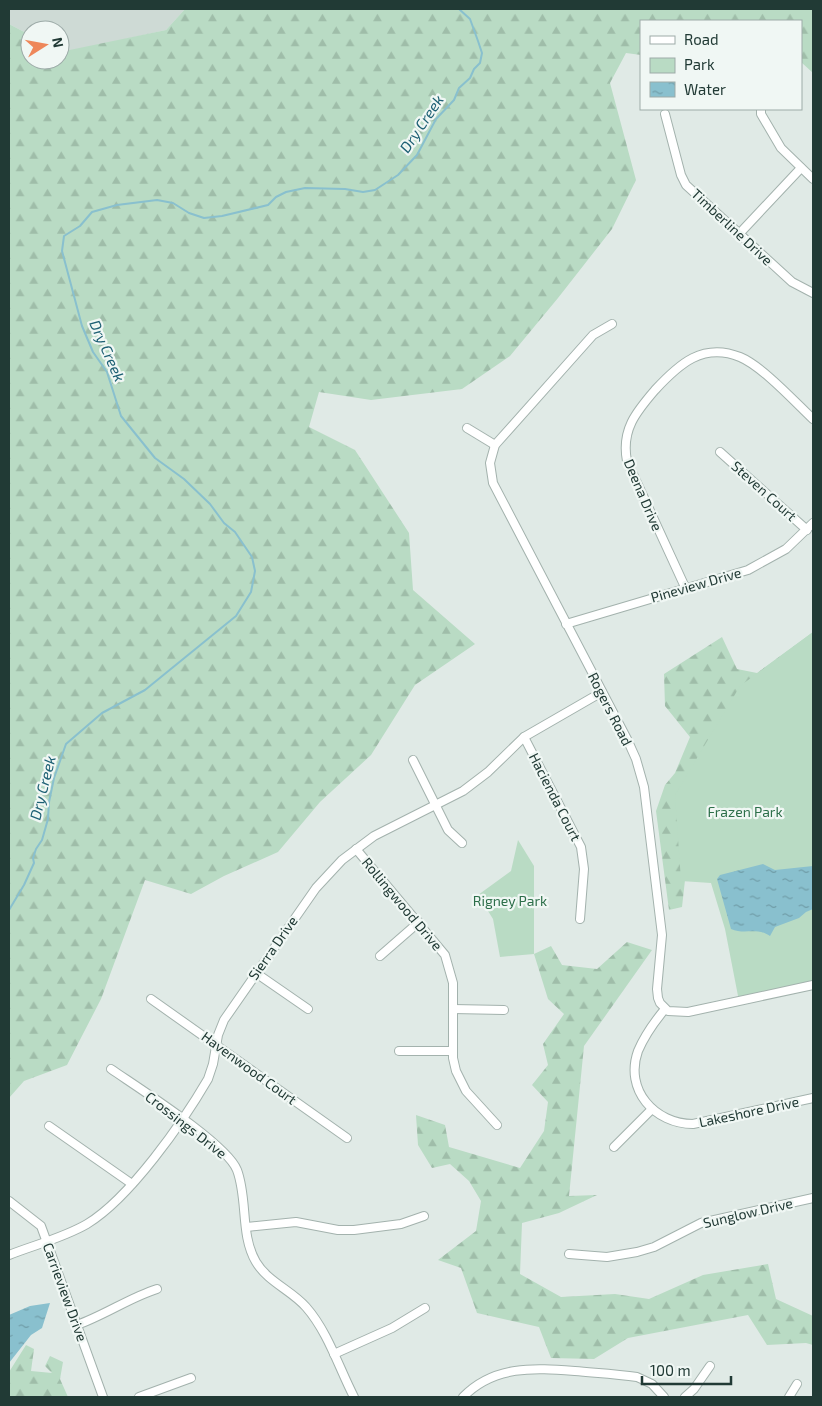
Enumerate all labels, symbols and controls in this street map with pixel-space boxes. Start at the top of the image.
north arrow [20,20,70,70]
legend [640,20,802,110]
text: Road [684,30,719,48]
text: N [49,36,68,49]
text: Park [684,55,715,73]
text: Water [684,80,726,98]
water label: Dry Creek [395,91,448,156]
street label: Timberline Drive [688,185,776,269]
water label: Dry Creek [85,317,130,385]
street label: Deena Drive [621,456,666,533]
street label: Steven Court [728,457,800,524]
street label: Pineview Drive [649,563,743,606]
street label: Rogers Road [585,669,636,748]
street label: Hacienda Court [526,750,585,844]
water label: Dry Creek [25,754,60,822]
park label: Frazen Park [707,803,783,820]
street label: Rollingwood Drive [359,854,446,954]
park label: Rigney Park [473,892,547,909]
street label: Sierra Drive [244,912,301,983]
street label: Havenwood Court [198,1027,300,1108]
street label: Crossings Drive [142,1088,230,1162]
street label: Lakeshore Drive [697,1093,800,1130]
street label: Sunglow Drive [701,1194,794,1231]
street label: Carrieview Drive [40,1240,91,1344]
scale bar [642,1354,731,1386]
text: 100 m [650,1361,691,1379]

